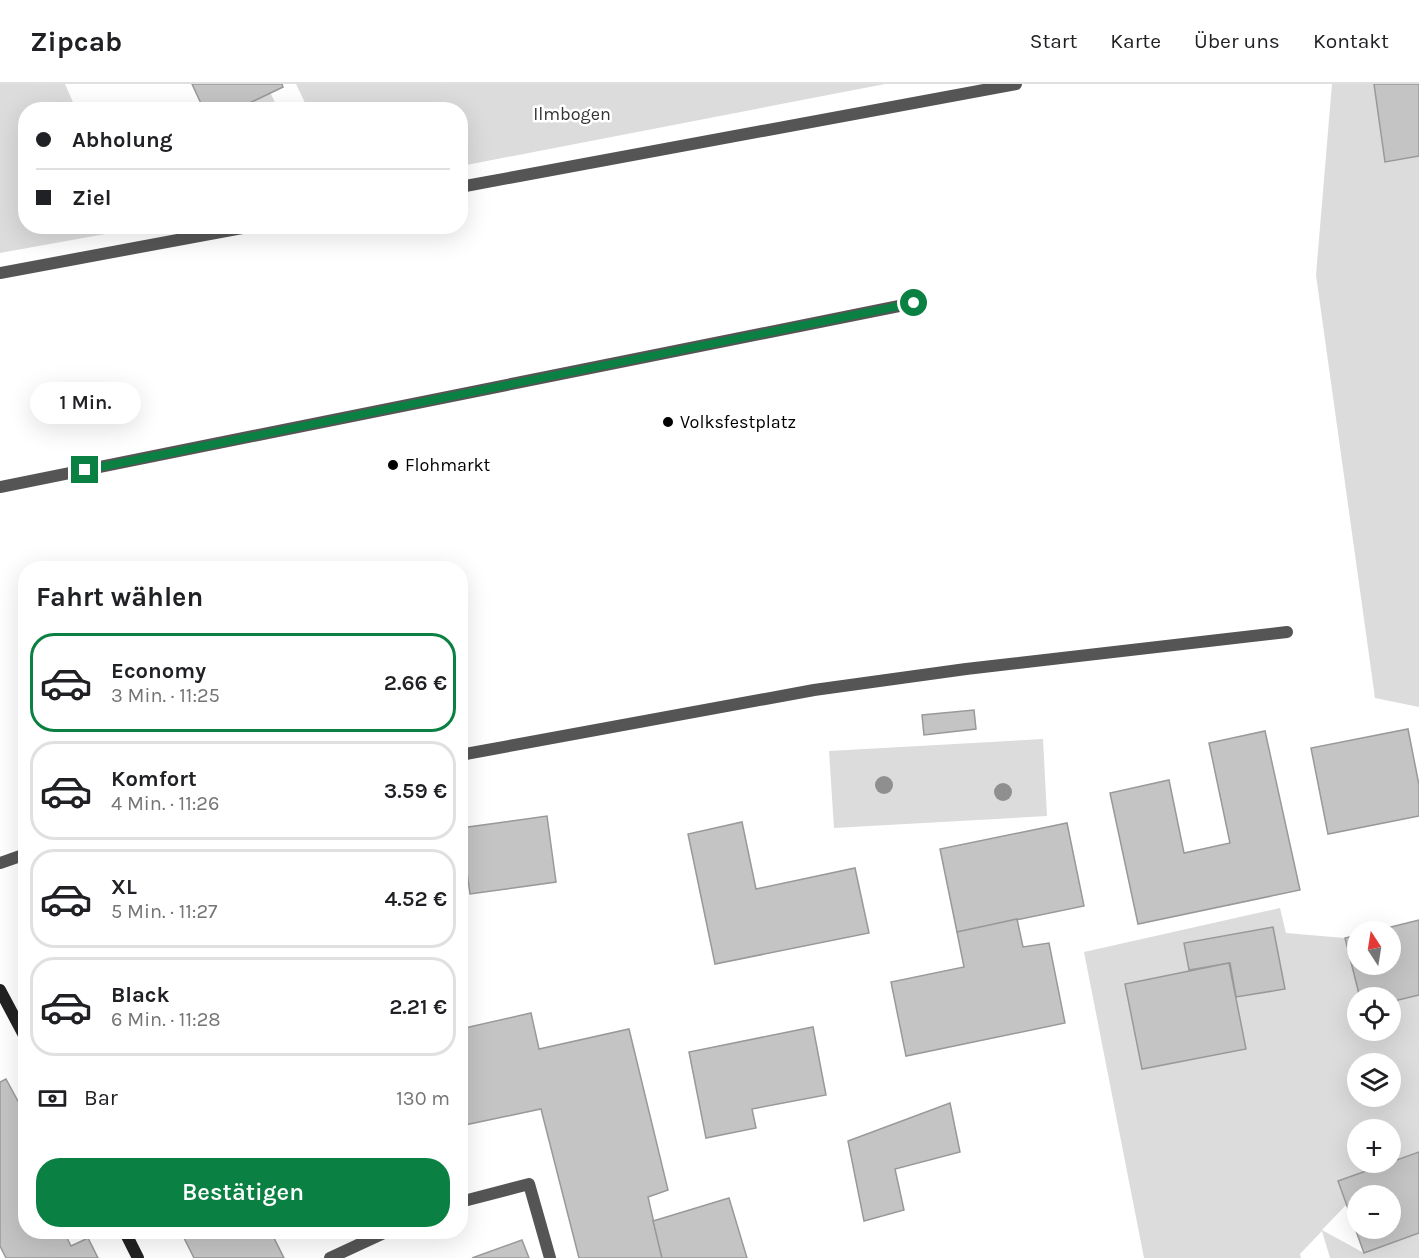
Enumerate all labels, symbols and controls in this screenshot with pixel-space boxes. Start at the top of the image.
text: Zipcab [30,25,122,58]
text: Start [1030,29,1077,53]
text: Karte [1110,29,1161,53]
text: Über uns [1194,29,1280,53]
text: Kontakt [1313,29,1389,53]
park label: Ilmbogen [533,103,611,125]
text: Abholung [72,127,172,153]
text: Ziel [72,185,111,211]
route start [900,289,927,316]
callout: 1 Min. [29,383,140,425]
text: 1 Min. [59,391,112,414]
place label: Volksfestplatz [680,411,796,433]
marker: Volksfestplatz [661,415,675,429]
place label: Flohmarkt [405,454,491,476]
route end [71,456,98,483]
marker: Flohmarkt [386,458,400,472]
text: Fahrt wählen [36,581,203,613]
icon: car [39,656,93,710]
text: Economy [111,658,206,684]
text: 2.66 € [384,670,447,696]
text: 3 Min. · 11:25 [111,684,220,707]
icon: car [39,764,93,818]
text: Komfort [111,766,197,792]
text: 3.59 € [384,778,447,804]
text: 4 Min. · 11:26 [111,792,219,815]
icon: car [39,872,93,926]
text: XL [111,874,137,900]
text: 4.52 € [384,886,447,912]
text: 5 Min. · 11:27 [111,900,217,923]
north arrow [1347,921,1401,975]
map controls [1347,921,1401,1239]
icon: car [39,980,93,1034]
text: Black [111,982,170,1008]
button: locate [1347,987,1401,1041]
text: 2.21 € [389,994,447,1020]
text: 6 Min. · 11:28 [111,1008,221,1031]
button: layers [1347,1053,1401,1107]
icon: cash [36,1082,69,1115]
text: Bar [84,1085,118,1111]
text: 130 m [396,1087,450,1110]
button: + [1347,1119,1401,1173]
button: Bestätigen [36,1158,450,1227]
button: − [1347,1185,1401,1239]

